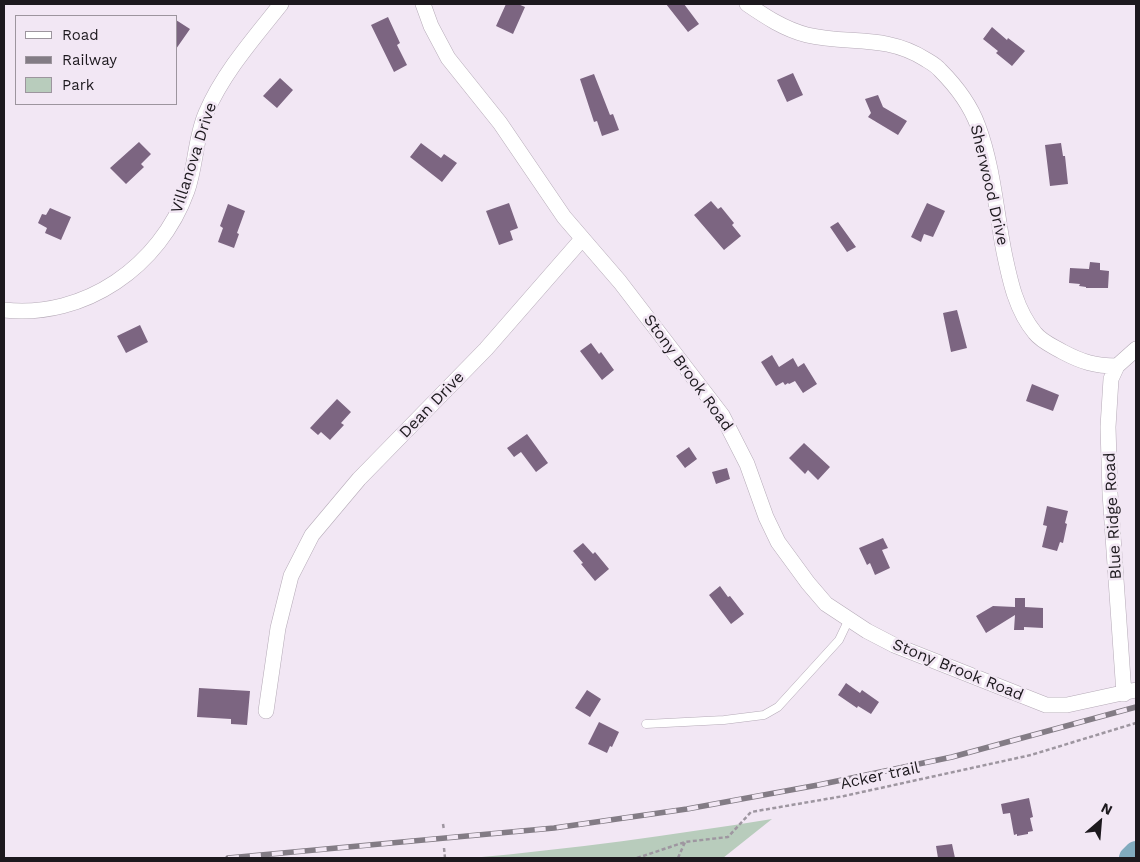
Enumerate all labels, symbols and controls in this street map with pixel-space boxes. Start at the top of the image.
legend [15,15,178,105]
text: Road [62,26,99,44]
text: Railway [62,51,117,69]
text: Park [62,76,94,94]
street label: Villanova Drive [167,100,221,216]
street label: Sherwood Drive [966,123,1012,247]
street label: Stony Brook Road [639,311,737,435]
street label: Dean Drive [396,368,468,442]
street label: Blue Ridge Road [1100,452,1126,580]
street label: Stony Brook Road [890,635,1026,705]
street label: Acker trail [839,758,921,794]
north arrow [1075,797,1125,847]
text: N [1099,799,1115,818]

